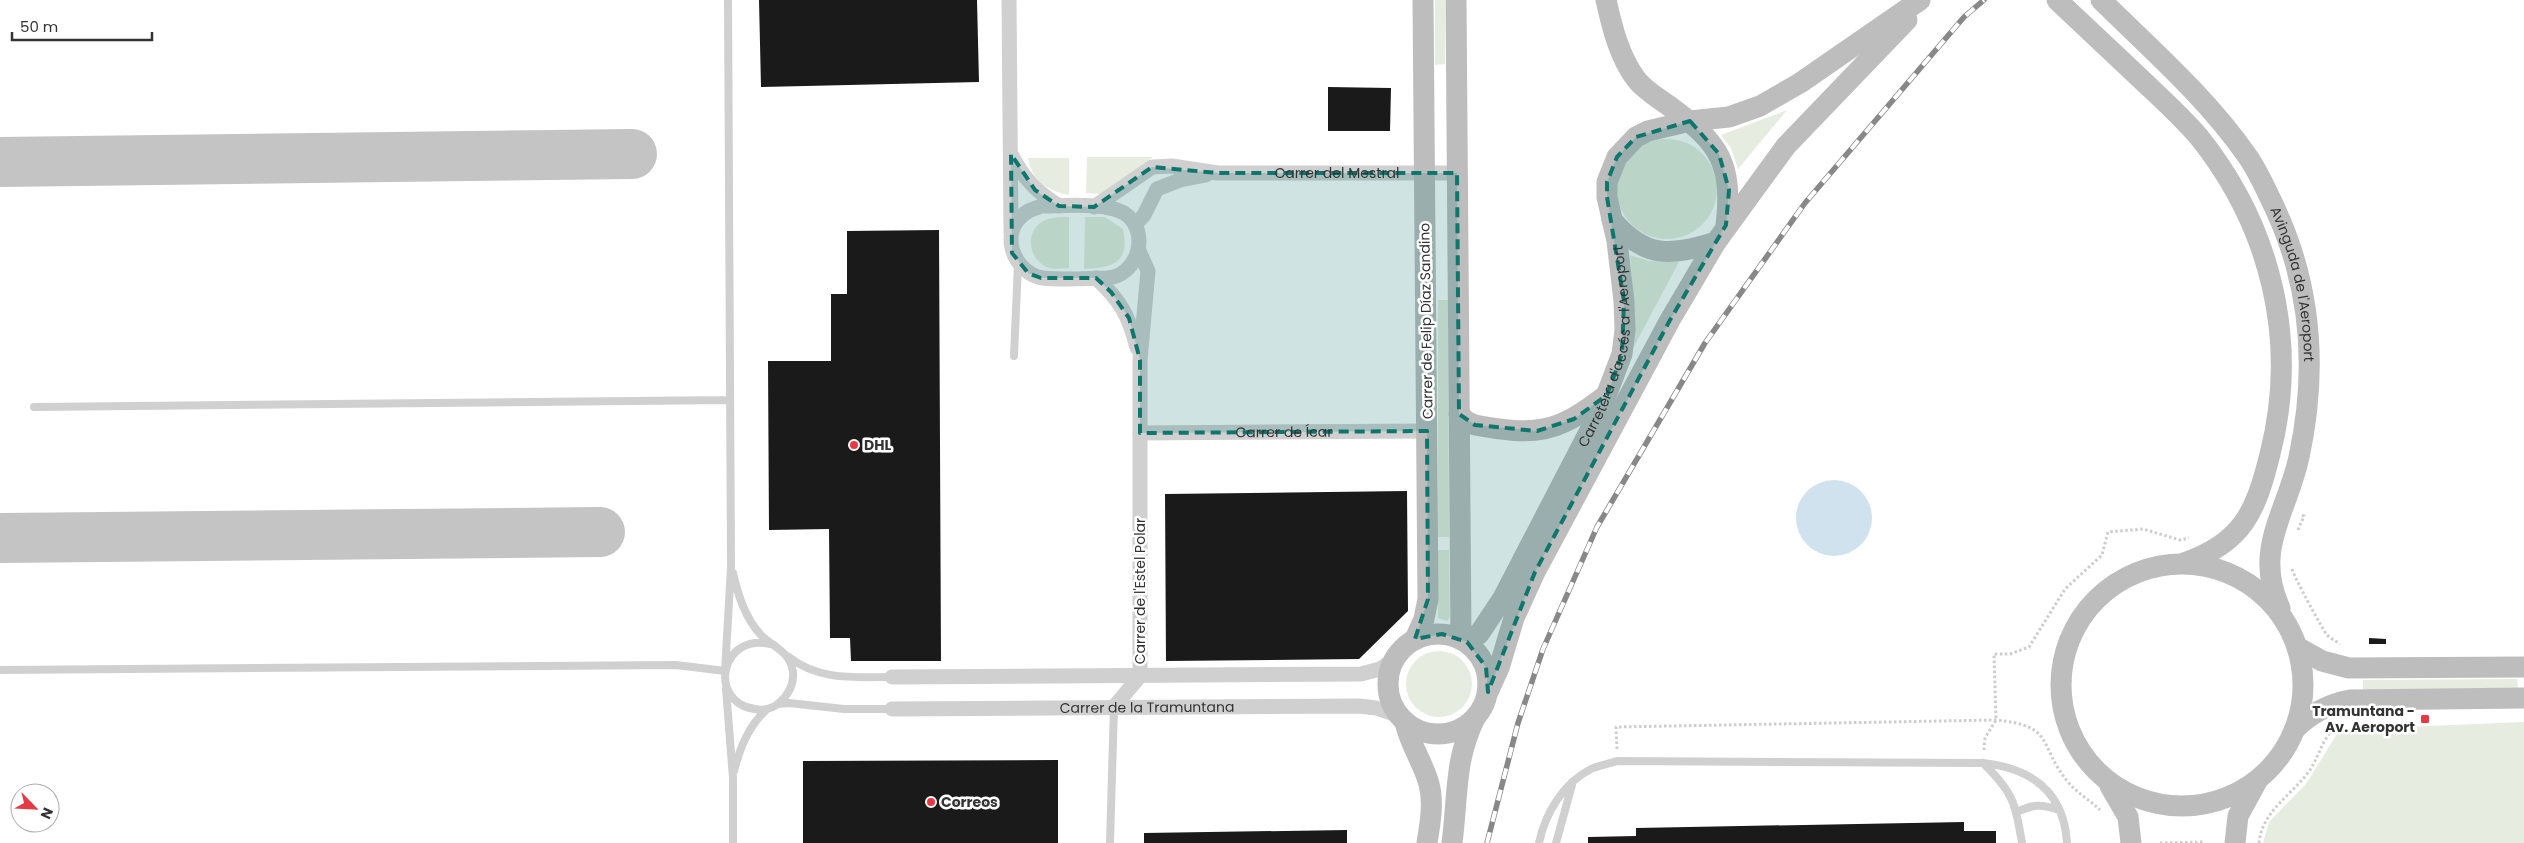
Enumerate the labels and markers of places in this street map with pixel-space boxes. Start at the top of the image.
place label: DHL [864,435,891,455]
marker: DHL [848,439,860,451]
place label: Tramuntana - Av. Aeroport [2312,701,2415,737]
marker: Tramuntana - Av. Aeroport [2419,713,2431,725]
place label: Correos [941,792,998,812]
marker: Correos [925,796,937,808]

